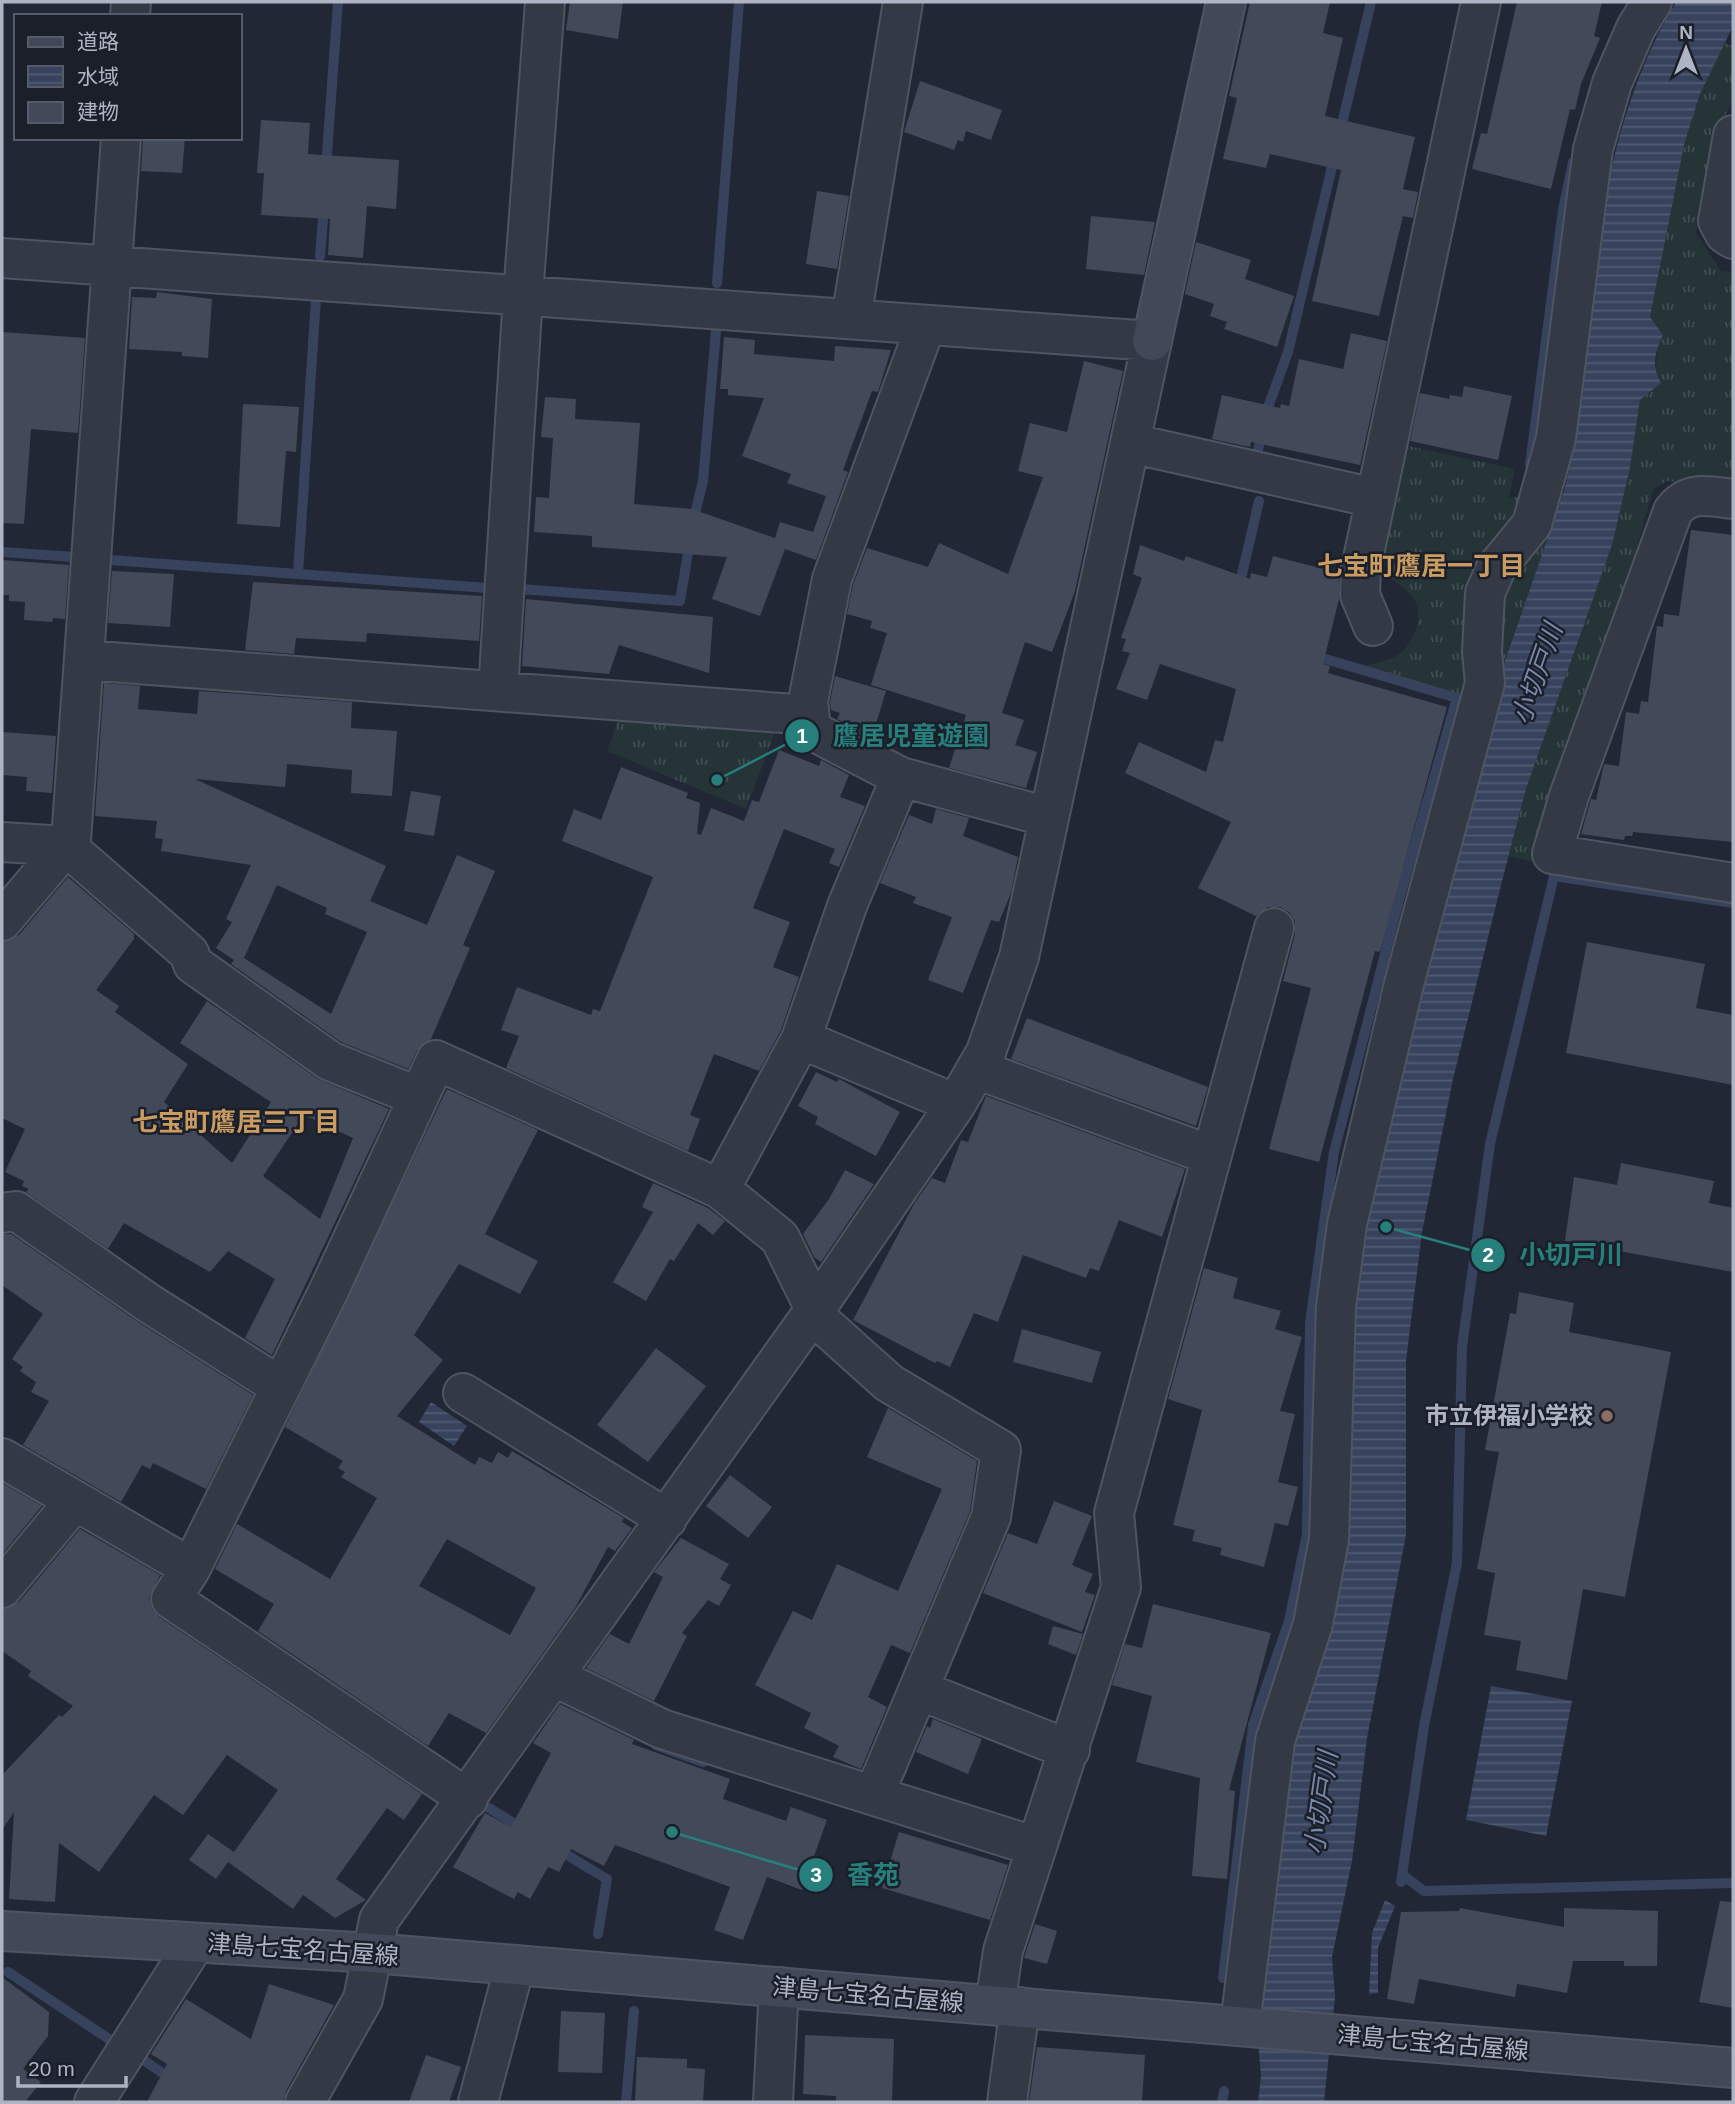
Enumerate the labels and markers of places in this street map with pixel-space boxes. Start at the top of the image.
callout: 鷹居児童遊園 [784,712,1003,759]
callout: 小切戸川 [1470,1231,1637,1278]
place label: 市立伊福小学校 [1425,1402,1593,1429]
marker: 市立伊福小学校 [1599,1408,1615,1424]
callout: 香苑 [798,1851,913,1898]

